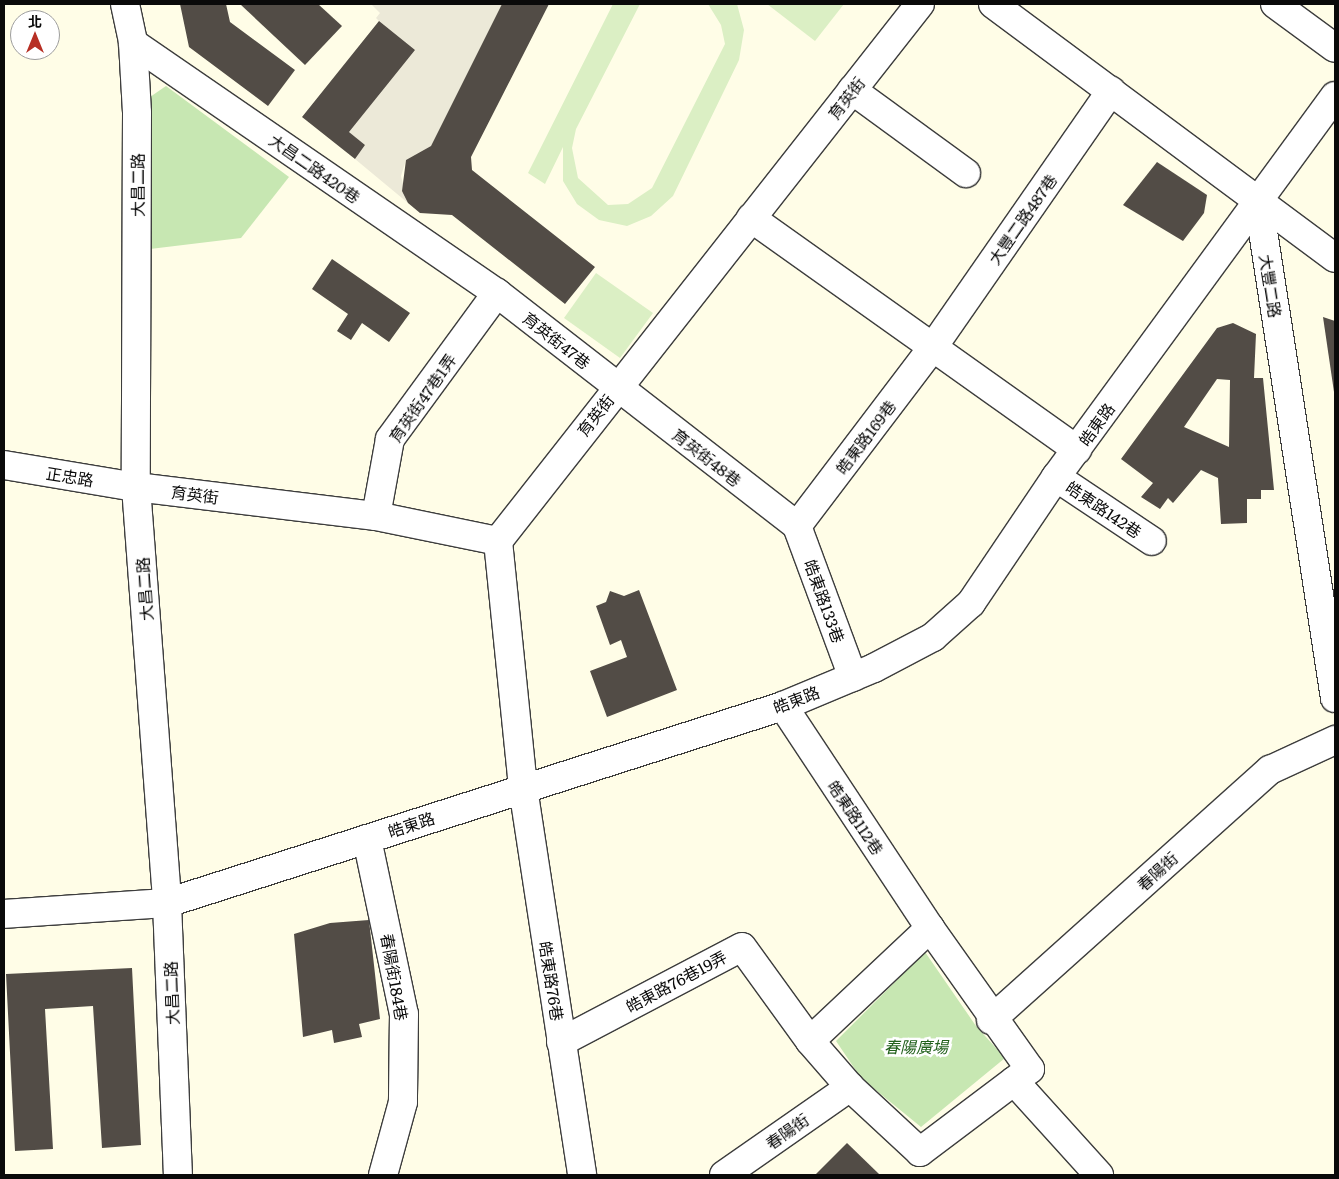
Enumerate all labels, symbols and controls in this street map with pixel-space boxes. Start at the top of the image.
north arrow [10,10,60,60]
text: 北 [28,11,42,31]
street label: 育英街 [824,73,868,123]
street label: 大昌二路420巷 [266,130,364,206]
street label: 大昌二路 [127,153,147,217]
street label: 大豐二路487巷 [984,170,1060,268]
street label: 大豐二路 [1257,253,1285,319]
street label: 育英街47巷 [519,308,595,372]
street label: 育英街47巷1弄 [385,350,459,446]
street label: 育英街 [573,390,617,440]
street label: 皓東路169巷 [831,396,899,478]
street label: 皓東路 [1074,399,1118,449]
street label: 育英街48巷 [669,424,745,490]
street label: 正忠路 [45,463,95,489]
street label: 皓東路142巷 [1063,477,1145,541]
street label: 育英街 [170,482,220,506]
street label: 大昌二路 [132,556,156,622]
street label: 皓東路133巷 [801,557,849,645]
street label: 皓東路 [770,681,822,717]
street label: 皓東路112巷 [824,776,888,858]
street label: 皓東路 [385,807,437,841]
street label: 春陽街 [1133,848,1181,894]
street label: 春陽街184巷 [378,932,412,1022]
street label: 皓東路76巷 [536,940,568,1022]
street label: 皓東路76巷19弄 [622,946,730,1016]
street label: 大昌二路 [160,961,182,1025]
park label: 春陽廣場 [884,1036,948,1056]
street label: 春陽街 [762,1109,812,1153]

